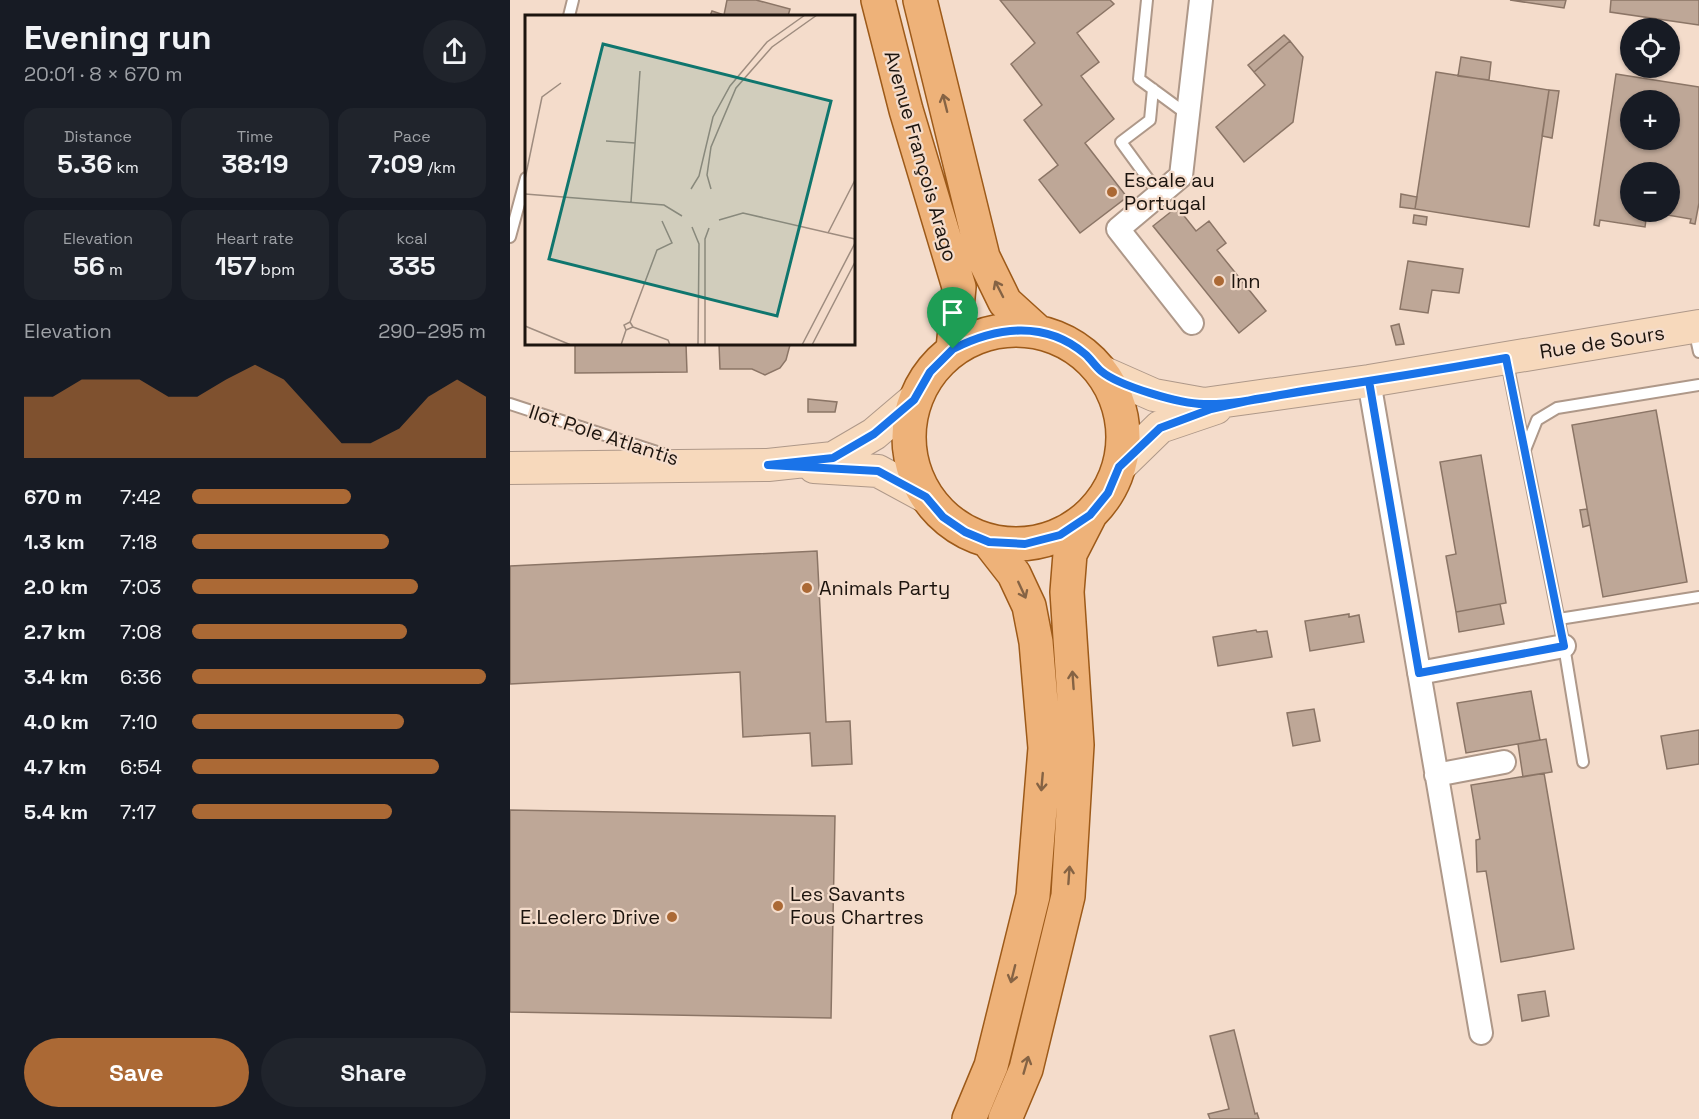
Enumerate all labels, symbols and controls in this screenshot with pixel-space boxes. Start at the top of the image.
inset map [525,15,855,345]
text: Evening run [24,17,212,59]
map controls [1620,18,1680,222]
button: locate [1620,18,1680,78]
button: share [423,20,486,83]
street label: Avenue François Arago [878,47,964,265]
text: 20:01 · 8 × 670 m [24,61,183,87]
button: + [1620,90,1680,150]
one-way arrow [938,94,950,113]
text: Distance [64,126,132,147]
text: Time [237,126,273,147]
text: Pace [393,126,431,147]
text: 5.36 [57,147,112,181]
text: 38:19 [222,147,288,181]
text: 7:09 [368,147,423,181]
text: km [112,157,139,178]
text: /km [423,157,456,178]
button: − [1620,162,1680,222]
place label: Escale au Portugal [1124,167,1215,216]
marker: Escale au Portugal [1105,185,1119,199]
text: Elevation [63,228,133,249]
text: Heart rate [216,228,294,249]
text: kcal [397,228,427,249]
text: 56 [73,249,105,283]
text: 157 [215,249,256,283]
text: 335 [388,249,436,283]
text: m [105,259,123,280]
text: bpm [256,259,295,280]
place label: Inn [1231,268,1260,294]
marker: Inn [1212,274,1226,288]
one-way arrow [993,281,1004,299]
pin [927,287,978,349]
icon: arrive [936,296,969,329]
text: Elevation [24,318,112,344]
text: 290–295 m [378,318,486,344]
street label: Rue de Sours [1538,319,1666,365]
street label: Ilot Pole Atlantis [526,399,682,471]
text: 670 m [24,484,82,510]
text: 7:42 [120,484,161,510]
text: 1.3 km [24,529,85,555]
text: 7:18 [120,529,157,555]
text: 2.0 km [24,574,88,600]
text: 7:03 [120,574,161,600]
place label: Animals Party [819,575,950,601]
one-way arrow [1016,580,1028,598]
marker: Animals Party [800,581,814,595]
text: 2.7 km [24,619,86,645]
text: 7:08 [120,619,162,645]
text: 3.4 km [24,664,88,690]
text: 6:36 [120,664,162,690]
one-way arrow [1067,671,1078,691]
text: 4.0 km [24,709,89,735]
text: 7:10 [120,709,158,735]
text: 4.7 km [24,754,87,780]
text: 6:54 [120,754,162,780]
one-way arrow [1036,772,1047,792]
text: 5.4 km [24,799,88,825]
text: 7:17 [120,799,156,825]
one-way arrow [1064,865,1075,885]
place label: Les Savants Fous Chartres [790,881,924,930]
marker: Les Savants Fous Chartres [771,899,785,913]
place label: E.Leclerc Drive [520,904,660,930]
marker: E.Leclerc Drive [665,910,679,924]
one-way arrow [1007,965,1019,984]
button: Save [24,1038,249,1107]
button: Share [261,1038,486,1107]
one-way arrow [1021,1055,1032,1074]

